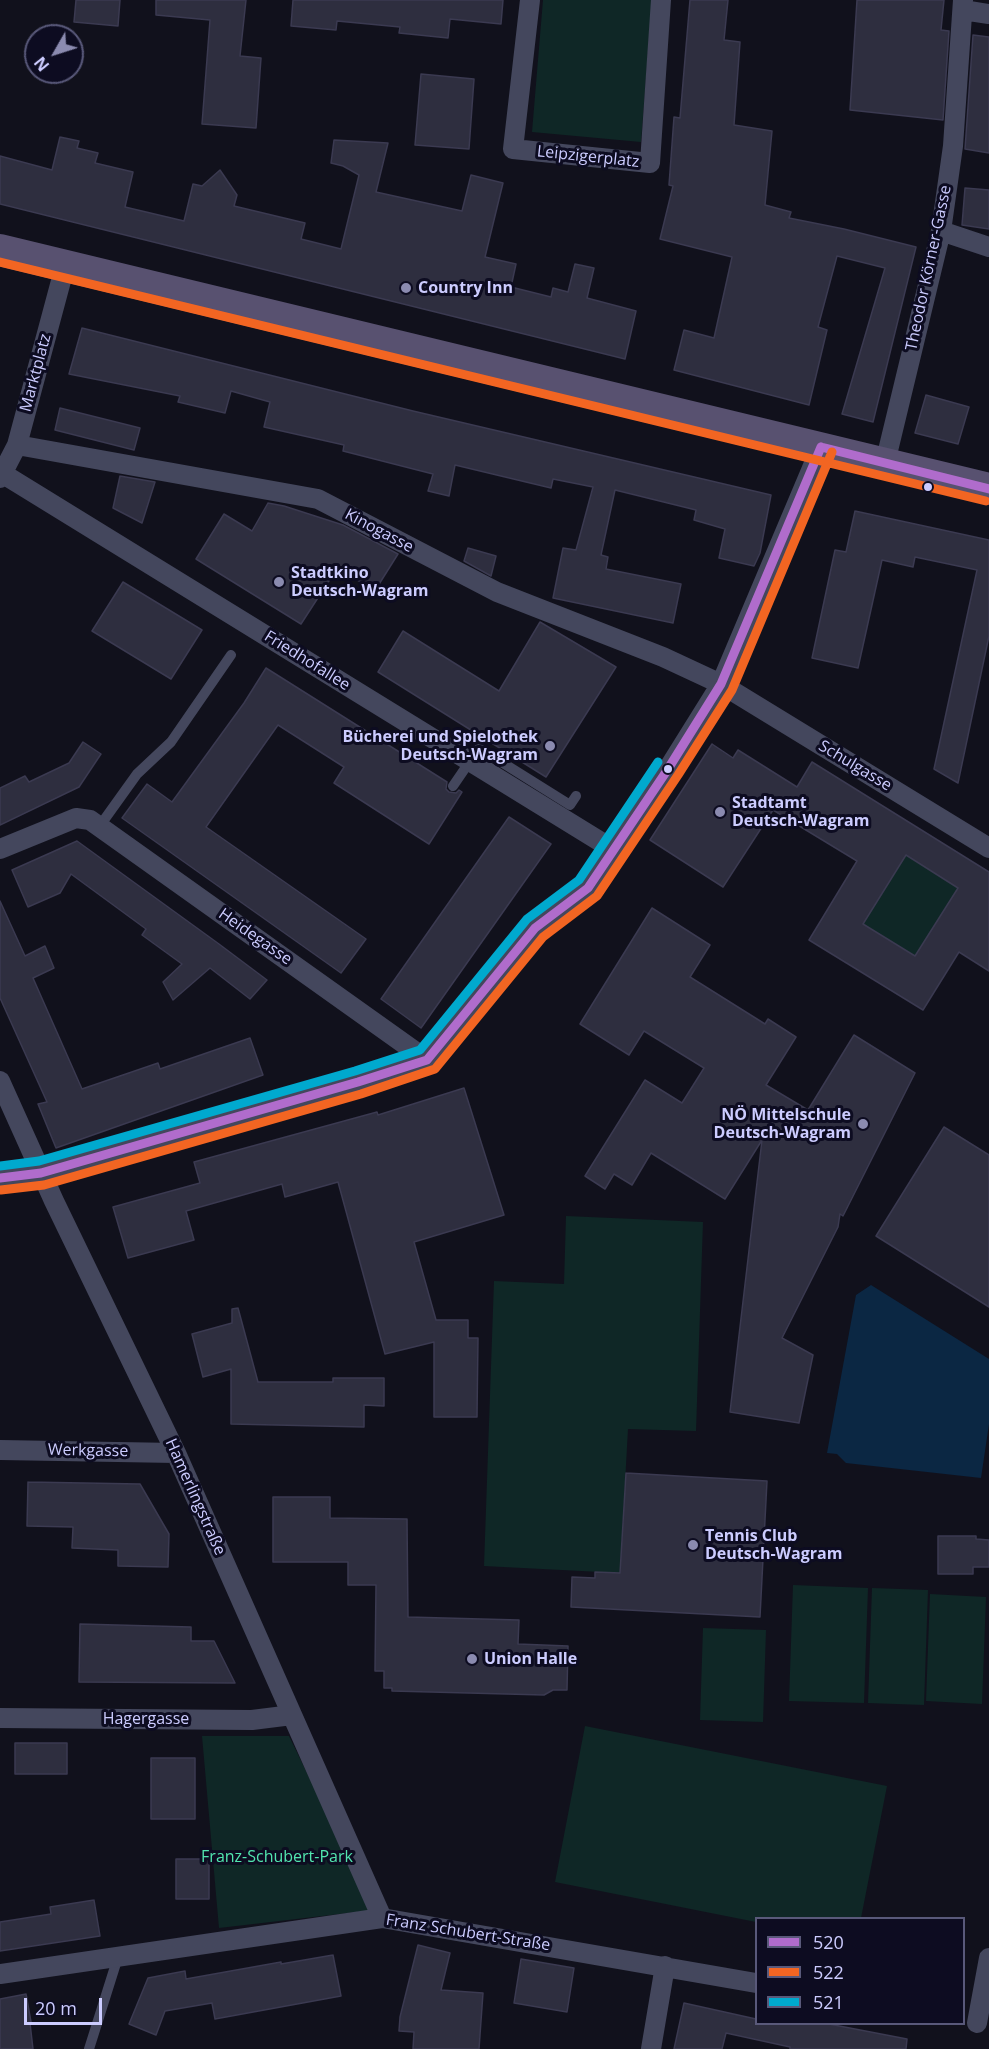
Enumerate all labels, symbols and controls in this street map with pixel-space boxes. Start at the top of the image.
north arrow [24,24,84,84]
text: N [29,52,54,76]
street label: Leipzigerplatz [536,142,640,172]
street label: Theodor Körner-Gasse [902,184,956,352]
place label: Country Inn [418,278,513,298]
marker: Country Inn [399,281,413,295]
street label: Marktplatz [16,332,56,414]
unlabelled marker [922,481,934,493]
street label: Kinogasse [341,505,417,557]
place label: Stadtkino Deutsch-Wagram [291,563,428,601]
marker: Stadtkino Deutsch-Wagram [272,575,286,589]
street label: Friedhofallee [261,627,353,695]
place label: Bücherei und Spielothek Deutsch-Wagram [343,727,538,765]
street label: Schulgasse [815,737,895,795]
marker: Bücherei und Spielothek Deutsch-Wagram [543,739,557,753]
unlabelled marker [662,763,674,775]
place label: Stadtamt Deutsch-Wagram [732,793,869,831]
marker: Stadtamt Deutsch-Wagram [713,805,727,819]
street label: Heidegasse [215,905,295,969]
place label: NÖ Mittelschule Deutsch-Wagram [714,1105,851,1143]
marker: NÖ Mittelschule Deutsch-Wagram [856,1117,870,1131]
street label: Hamerlingstraße [161,1436,229,1558]
street label: Werkgasse [48,1441,128,1461]
place label: Tennis Club Deutsch-Wagram [705,1526,842,1564]
marker: Tennis Club Deutsch-Wagram [686,1538,700,1552]
place label: Union Halle [484,1649,577,1669]
marker: Union Halle [465,1652,479,1666]
street label: Hagergasse [103,1709,189,1729]
park label: Franz-Schubert-Park [201,1847,353,1867]
street label: Franz Schubert-Straße [384,1911,552,1955]
legend [755,1917,965,2025]
text: 520 [813,1930,844,1954]
text: 522 [813,1960,844,1984]
scale bar [27,1986,105,2024]
text: 521 [813,1990,844,2014]
text: 20 m [35,1996,77,2020]

